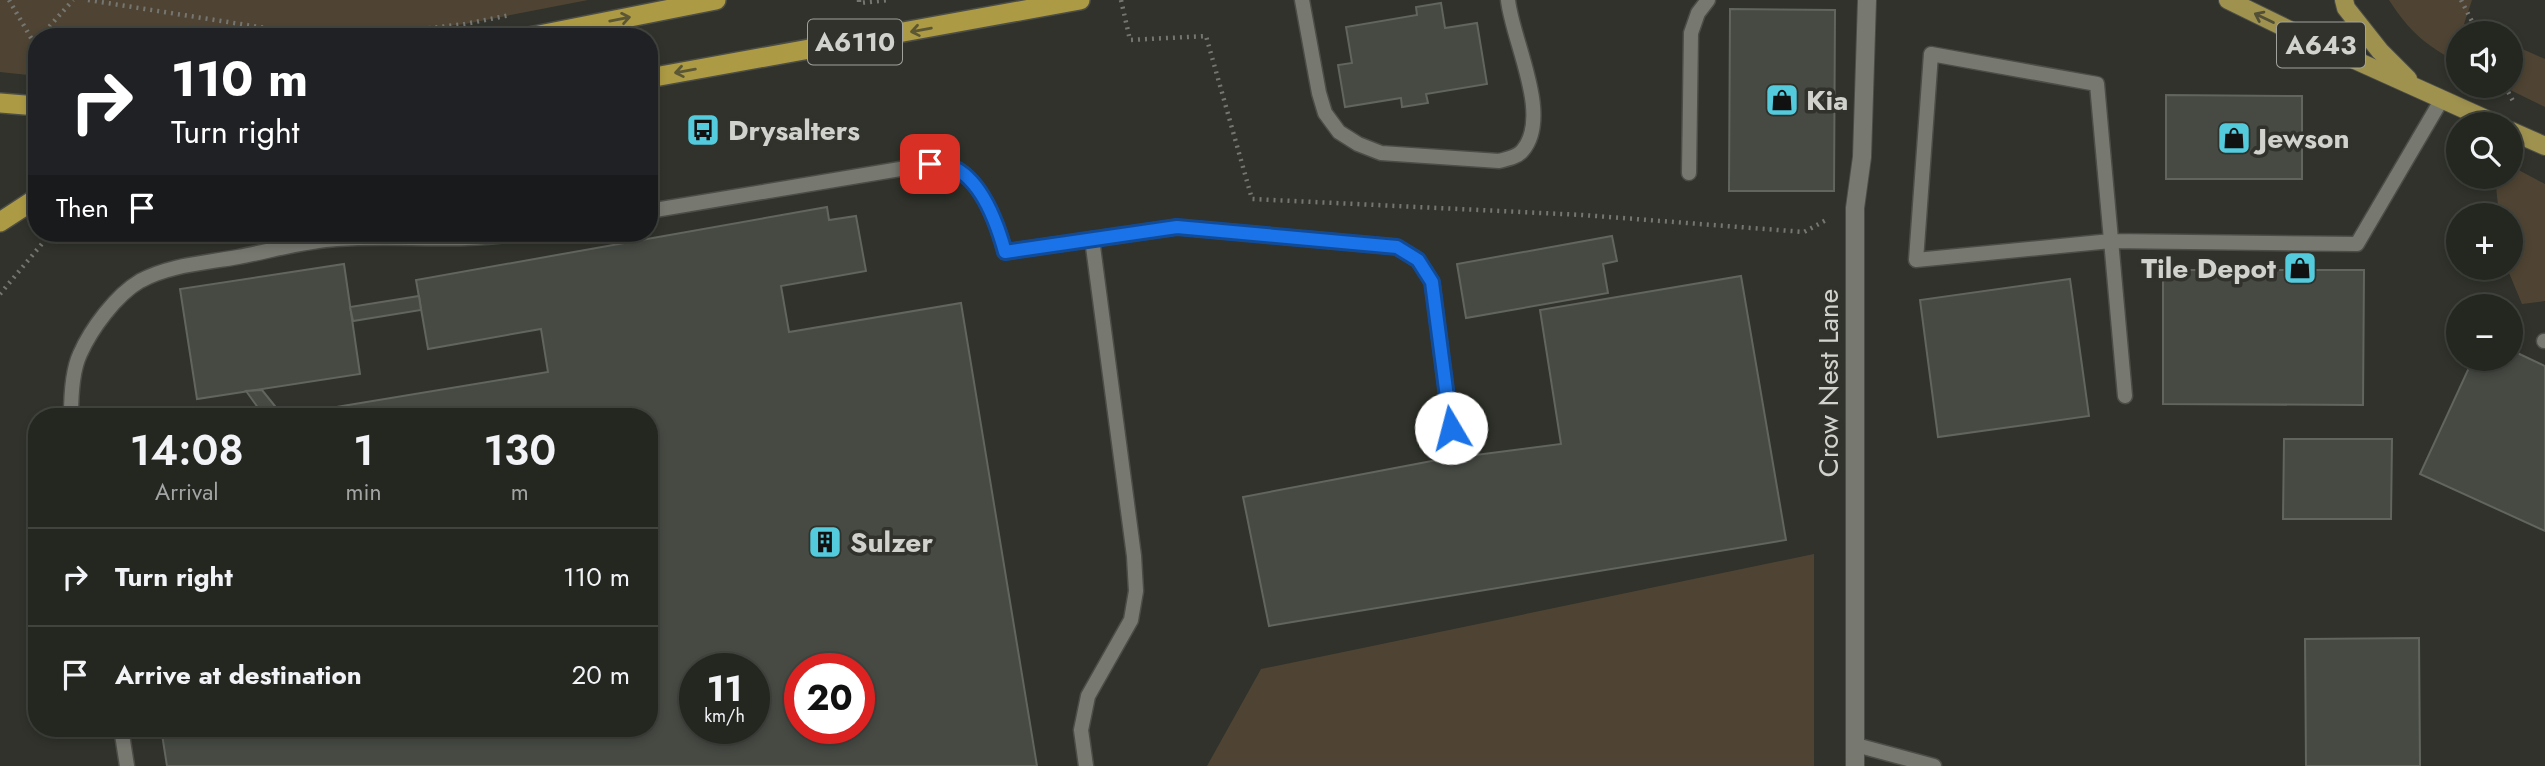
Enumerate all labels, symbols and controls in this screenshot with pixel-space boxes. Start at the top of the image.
one-way arrow [2254,10,2275,24]
one-way arrow [608,11,631,25]
road number: A6110 [808,20,902,64]
map controls [2446,21,2523,371]
button: sound [2446,21,2523,98]
road number: A643 [2277,22,2365,68]
one-way arrow [910,24,933,37]
text: 110 m [171,44,308,114]
icon: right [56,56,147,147]
one-way arrow [674,65,697,78]
place label: Kia [1806,80,1848,121]
shop icon: Kia [1763,81,1801,119]
text: Turn right [171,109,300,155]
place label: Drysalters [728,110,860,151]
bus stop icon: Drysalters [684,111,722,149]
button: search [2446,112,2523,189]
place label: Jewson [2253,118,2350,159]
shop icon: Jewson [2215,119,2253,157]
pin [900,134,960,194]
icon: arrive [911,145,949,183]
text: Then [56,189,109,227]
icon: arrive [123,189,161,227]
button: + [2446,203,2523,280]
place label: Tile Depot [2141,248,2276,289]
shop icon: Tile Depot [2281,249,2319,287]
street label: Crow Nest Lane [1808,289,1849,477]
button: − [2446,294,2523,371]
position arrow [1414,391,1488,465]
text: 14:08 [130,420,244,481]
text: 1 [353,420,374,481]
text: 130 [483,420,556,481]
text: Arrival [155,475,219,509]
text: min [346,475,382,509]
text: m [511,475,529,509]
place label: Sulzer [850,522,933,563]
building icon: Sulzer [806,523,844,561]
icon: right [56,558,94,596]
text: Turn right [115,558,233,596]
text: 110 m [563,558,630,596]
speed limit sign: 20 [784,653,875,744]
icon: arrive [56,656,94,694]
text: Arrive at destination [115,656,362,694]
text: 20 m [572,656,630,694]
text: 11 [707,664,742,714]
text: km/h [704,703,745,729]

